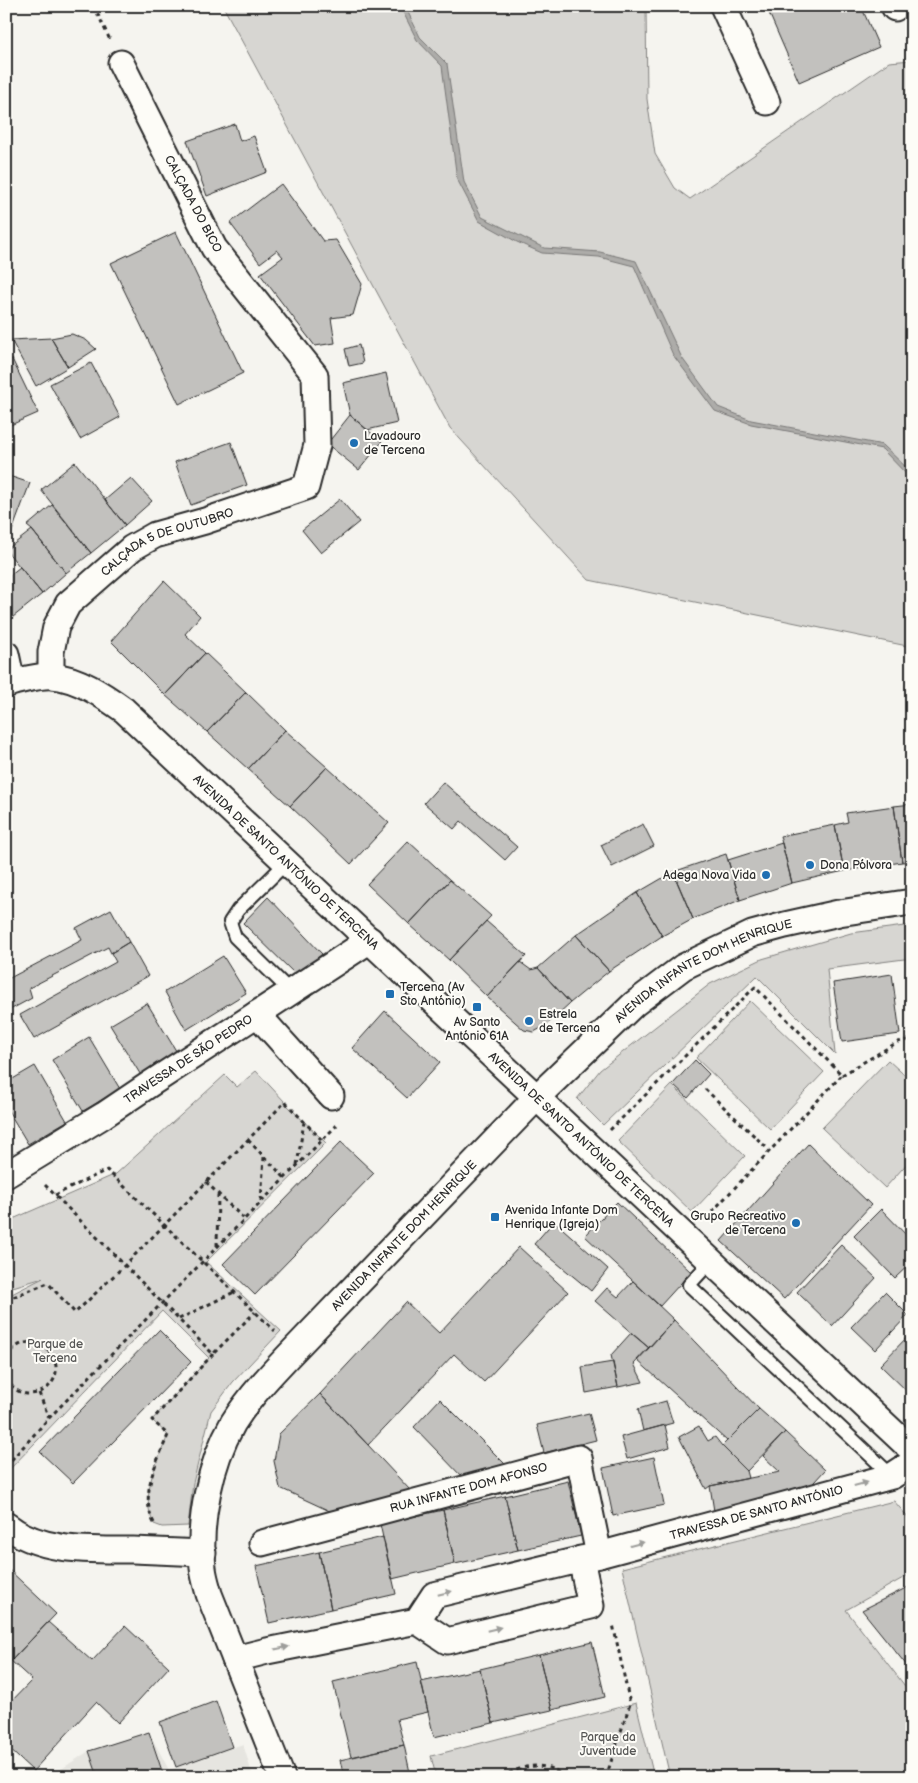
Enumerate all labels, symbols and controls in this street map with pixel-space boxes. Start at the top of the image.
street label: CALÇADA DO BICO [161,153,225,255]
place label: Lavadouro de Tercena [364,429,425,458]
marker: Lavadouro de Tercena [348,437,360,449]
street label: CALÇADA 5 DE OUTUBRO [98,504,236,579]
street label: AVENIDA DE SANTO ANTÓNIO DE TERCENA [190,771,382,953]
place label: Dona Pólvora [820,858,892,873]
marker: Dona Pólvora [804,859,816,871]
place label: Adega Nova Vida [663,868,756,883]
marker: Adega Nova Vida [760,869,772,881]
street label: AVENIDA INFANTE DOM HENRIQUE [612,916,794,1026]
place label: Tercena (Av Sto António) [400,980,466,1009]
marker: Tercena (Av Sto António) [384,988,396,1000]
marker: Av Santo António 61A [471,1001,483,1013]
place label: Estrela de Tercena [539,1007,600,1036]
street label: TRAVESSA DE SÃO PEDRO [121,1011,255,1107]
place label: Av Santo António 61A [445,1015,509,1044]
marker: Estrela de Tercena [523,1015,535,1027]
street label: AVENIDA DE SANTO ANTÓNIO DE TERCENA [485,1049,678,1231]
street label: AVENIDA INFANTE DOM HENRIQUE [328,1157,480,1314]
place label: Avenida Infante Dom Henrique (Igreja) [505,1203,618,1232]
place label: Grupo Recreativo de Tercena [690,1209,786,1238]
marker: Avenida Infante Dom Henrique (Igreja) [489,1211,501,1223]
marker: Grupo Recreativo de Tercena [790,1217,802,1229]
park label: Parque de Tercena [27,1337,83,1366]
street label: RUA INFANTE DOM AFONSO [388,1459,549,1516]
one-way arrow [854,1480,869,1488]
street label: TRAVESSA DE SANTO ANTÓNIO [668,1482,845,1543]
one-way arrow [629,1540,644,1548]
one-way arrow [438,1588,453,1596]
one-way arrow [486,1625,501,1633]
one-way arrow [275,1643,291,1651]
park label: Parque da Juventude [580,1730,636,1759]

